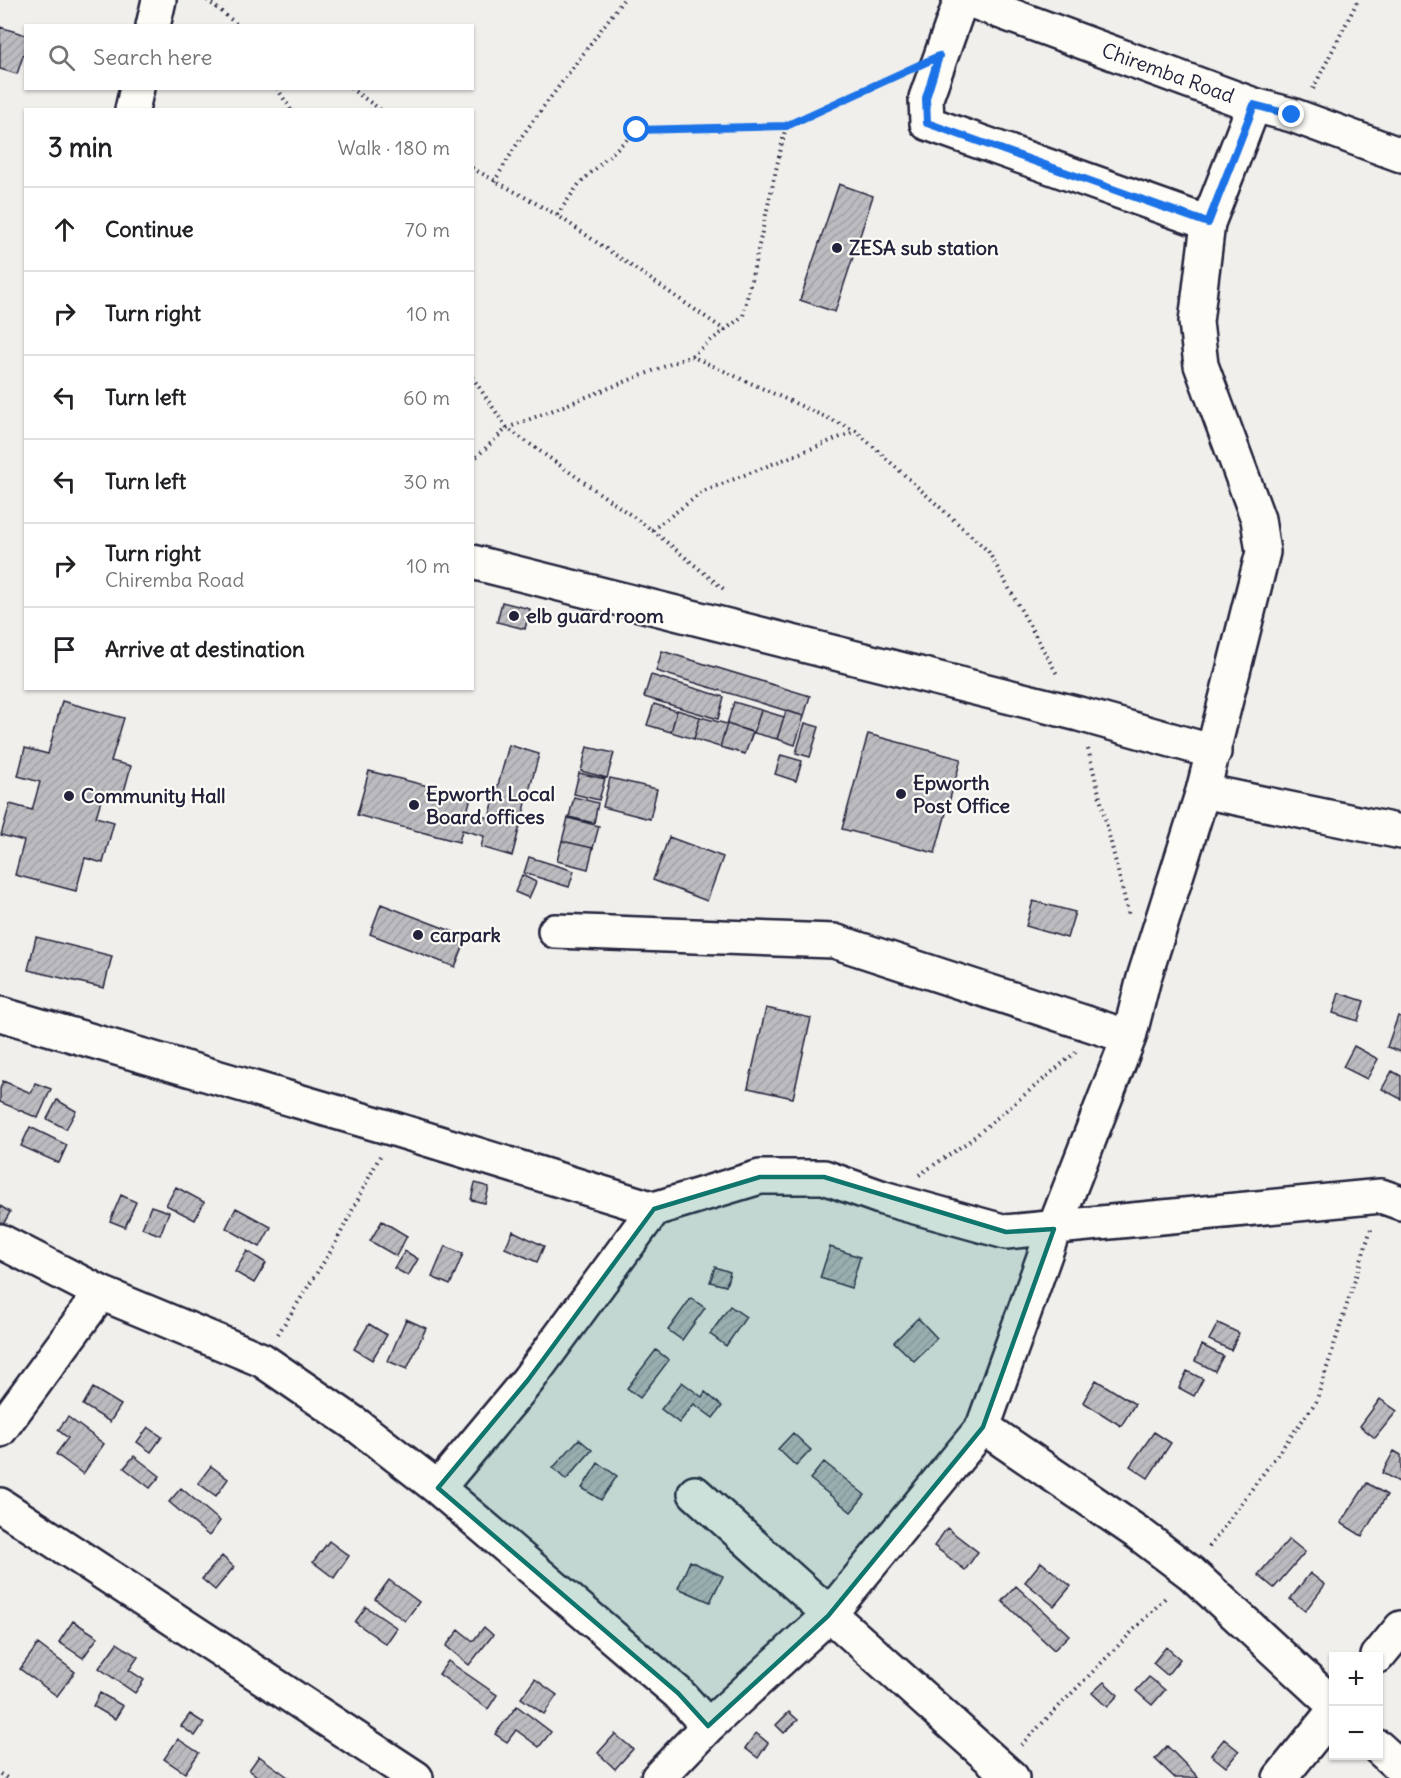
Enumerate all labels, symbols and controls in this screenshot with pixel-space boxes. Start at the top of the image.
search box [24,24,474,90]
street label: Chiremba Road [1098,37,1238,108]
icon: search [45,41,78,74]
text: Search here [93,43,212,71]
route end [1278,101,1304,127]
route start [623,116,649,142]
text: 3 min [48,131,113,164]
text: Walk · 180 m [338,135,450,160]
icon: ahead [48,213,81,246]
text: Continue [105,215,194,243]
text: 70 m [405,217,450,242]
place label: ZESA sub station [849,235,999,260]
marker: ZESA sub station [830,241,844,255]
icon: right [48,297,81,330]
text: Turn right [105,299,201,327]
text: 10 m [407,301,450,326]
icon: left [48,381,81,414]
text: Turn left [105,383,186,411]
text: 60 m [403,385,450,410]
icon: left [48,465,81,498]
text: Turn left [105,467,186,495]
text: 30 m [403,469,450,494]
text: Turn right [105,539,201,567]
icon: right [48,549,81,582]
text: 10 m [407,553,450,578]
text: Chiremba Road [105,567,244,592]
place label: elb guard room [526,603,664,628]
marker: elb guard room [507,609,521,623]
icon: arrive [48,633,81,666]
text: Arrive at destination [105,635,305,663]
place label: Epworth Post Office [913,770,1010,818]
place label: Epworth Local Board offices [426,781,555,829]
place label: Community Hall [81,783,226,808]
marker: Epworth Post Office [894,787,908,801]
marker: Community Hall [62,789,76,803]
marker: Epworth Local Board offices [407,798,421,812]
place label: carpark [430,922,501,947]
marker: carpark [411,928,425,942]
map controls [1329,1652,1383,1760]
button: + [1329,1652,1383,1706]
button: − [1329,1706,1383,1760]

